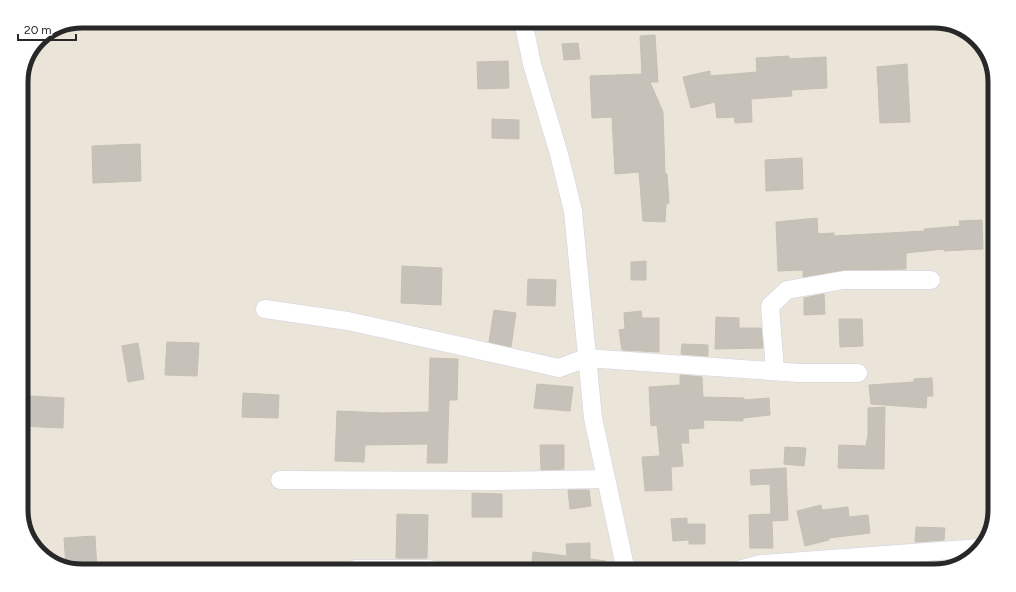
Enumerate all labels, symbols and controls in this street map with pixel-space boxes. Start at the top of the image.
scale bar [18,16,76,42]
text: 20 m [24,23,52,37]

